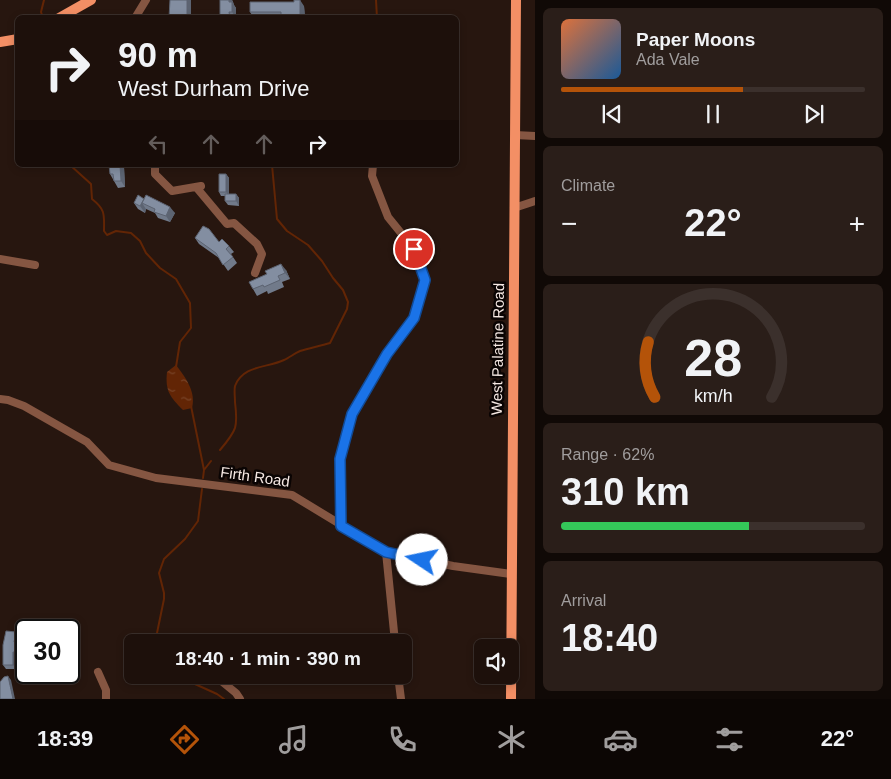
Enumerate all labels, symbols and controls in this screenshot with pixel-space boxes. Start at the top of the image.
text: Paper Moons [636,29,755,50]
icon: right [35,35,100,100]
text: 90 m [118,35,198,74]
text: Ada Vale [636,51,700,68]
text: West Durham Drive [118,76,310,101]
icon: previous [598,100,626,128]
icon: pause [699,100,727,128]
icon: next [800,100,828,128]
icon: left [144,130,172,158]
icon: ahead [197,130,225,158]
icon: ahead [250,130,278,158]
icon: right [303,130,331,158]
text: Climate [561,177,615,194]
text: 22° [684,202,742,244]
text: − [561,208,577,239]
text: + [849,208,865,239]
pin [393,228,435,270]
icon: arrive [400,235,428,263]
street label: West Palatine Road [488,283,507,415]
text: 28 [684,329,742,387]
text: km/h [694,386,732,406]
text: Range · 62% [561,446,654,463]
street label: Firth Road [219,463,291,490]
text: 310 km [561,471,690,513]
position arrow [395,533,447,585]
text: Arrival [561,592,606,609]
text: 18:40 [561,617,658,659]
speed limit sign: 30 [15,619,80,684]
map controls [474,639,519,684]
button: sound [474,639,519,684]
text: 18:40 · 1 min · 390 m [175,648,361,669]
icon: directions [167,722,202,757]
icon: music [276,722,311,757]
icon: phone [385,722,420,757]
icon: climate [494,722,529,757]
icon: car [603,722,638,757]
icon: filters [712,722,747,757]
text: 18:39 [37,726,93,751]
text: 22° [821,726,854,751]

